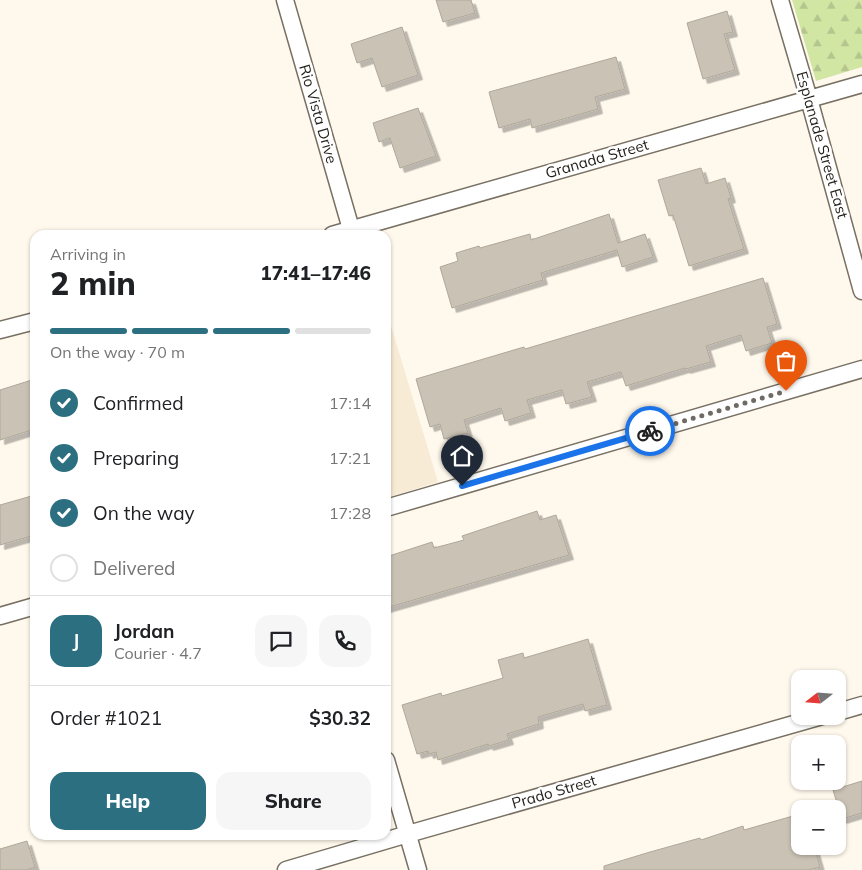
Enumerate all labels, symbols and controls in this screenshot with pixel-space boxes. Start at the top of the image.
street label: Rio Vista Drive [295,62,342,166]
street label: Esplanade Street East [792,69,853,221]
street label: Granada Street [543,135,651,182]
text: Arriving in [50,244,126,264]
text: 17:41–17:46 [260,261,371,285]
text: 2 min [50,263,136,303]
pin [765,340,807,391]
text: On the way · 70 m [50,342,185,362]
icon: bag [772,347,800,375]
icon: check [50,389,78,417]
text: Confirmed [93,391,184,415]
text: 17:14 [329,393,371,413]
courier [625,406,675,456]
icon: bike [636,417,664,445]
pin [441,435,483,486]
icon: home [448,442,476,470]
icon: check [50,444,78,472]
text: Preparing [93,446,179,470]
text: 17:21 [329,448,371,468]
icon: check [50,499,78,527]
text: On the way [93,501,195,525]
text: 17:28 [329,503,371,523]
text: Delivered [93,556,175,580]
button: chat [255,615,307,667]
button: phone [319,615,371,667]
text: Jordan [114,619,174,643]
text: J [73,629,79,653]
text: Courier · 4.7 [114,643,202,663]
north arrow [791,670,846,725]
map controls [791,670,846,855]
text: Order #1021 [50,706,162,730]
text: $30.32 [309,706,371,730]
button: + [791,735,846,790]
street label: Prado Street [509,770,598,813]
button: Help [50,772,206,830]
button: Share [216,772,371,830]
button: − [791,800,846,855]

